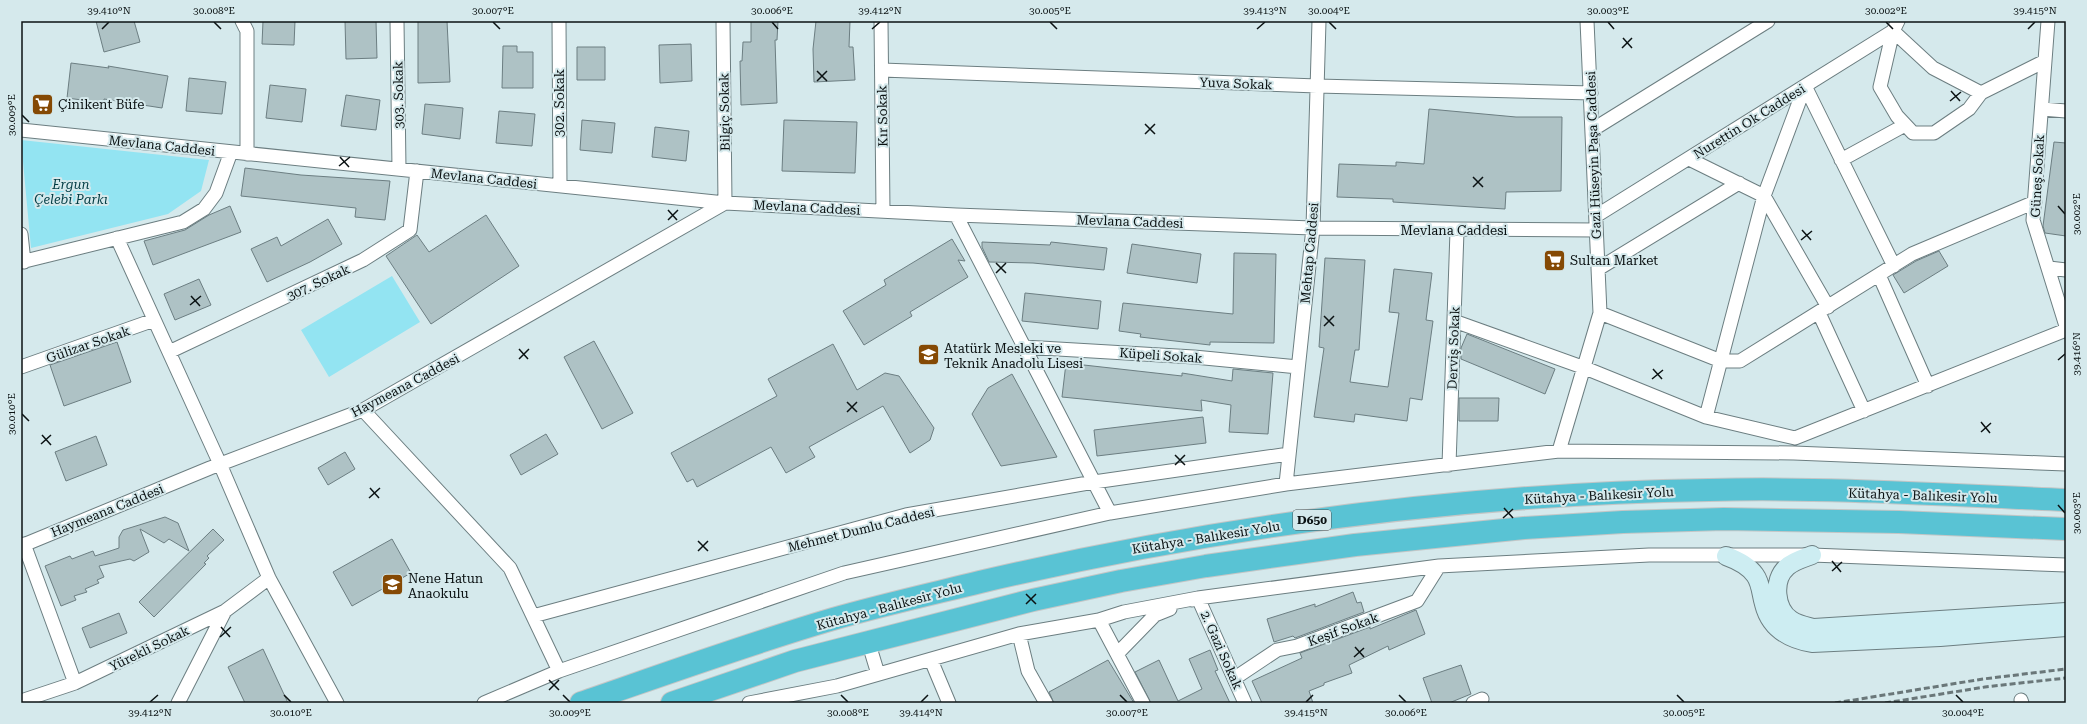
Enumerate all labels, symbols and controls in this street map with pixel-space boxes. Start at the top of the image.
text: 39.410°N [87,5,131,16]
text: 30.008°E [193,5,235,16]
text: 30.007°E [472,5,514,16]
text: 30.006°E [751,5,793,16]
text: 39.412°N [858,5,902,16]
text: 30.005°E [1029,5,1071,16]
text: 39.413°N [1243,5,1287,16]
text: 30.004°E [1308,5,1350,16]
text: 30.003°E [1587,5,1629,16]
text: 30.002°E [1865,5,1907,16]
text: 39.415°N [2013,5,2057,16]
street label: 303. Sokak [390,61,407,129]
street label: 302. Sokak [552,69,567,137]
street label: Gazi Hüseyin Paşa Caddesi [1583,71,1604,239]
street label: Bilgiç Sokak [716,73,733,151]
street label: Yuva Sokak [1199,75,1273,92]
street label: Nurettin Ok Caddesi [1691,81,1808,162]
street label: Kır Sokak [874,85,891,147]
supermarket icon: Çinikent Büfe [30,91,56,117]
text: 30.009°E [6,94,17,136]
place label: Çinikent Büfe [58,97,144,112]
street label: Mevlana Caddesi [108,132,216,159]
street label: Güneş Sokak [2028,134,2047,218]
street label: Mevlana Caddesi [430,165,538,192]
park label: Ergun Çelebi Parkı [34,177,108,207]
text: 30.002°E [2071,193,2082,235]
street label: Mevlana Caddesi [753,197,861,218]
street label: Mehtap Caddesi [1298,202,1321,304]
street label: Mevlana Caddesi [1076,212,1184,231]
street label: Mevlana Caddesi [1401,223,1507,238]
supermarket icon: Sultan Market [1541,247,1567,273]
place label: Sultan Market [1570,253,1658,268]
street label: 307. Sokak [284,261,352,304]
street label: Derviş Sokak [1445,306,1462,390]
street label: Gülizar Sokak [44,323,132,366]
text: 39.416°N [2071,332,2082,376]
place label: Atatürk Mesleki ve Teknik Anadolu Lisesi [944,341,1083,371]
school or university icon: Atatürk Mesleki ve Teknik Anadolu Lisesi [915,342,941,368]
street label: Küpeli Sokak [1119,345,1203,366]
street label: Haymeana Caddesi [349,351,462,420]
text: 30.010°E [6,393,17,435]
street label: Haymeana Caddesi [49,481,166,540]
street label: Kütahya - Balıkesir Yolu [1524,484,1674,507]
street label: Kütahya - Balıkesir Yolu [1848,485,1998,506]
text: 30.003°E [2071,492,2082,534]
street label: Mehmet Dumlu Caddesi [786,504,936,555]
road number: D650 [1293,510,1331,530]
street label: Kütahya - Balıkesir Yolu [1131,518,1281,557]
place label: Nene Hatun Anaokulu [408,571,484,601]
school or university icon: Nene Hatun Anaokulu [379,572,405,598]
street label: Kütahya - Balıkesir Yolu [815,580,963,633]
street label: 2. Gazi Sokak [1198,609,1246,692]
street label: Keşif Sokak [1306,610,1381,649]
street label: Yürekli Sokak [107,623,192,674]
text: 39.412°N [128,707,172,718]
text: 30.010°E [270,707,312,718]
text: 30.009°E [549,707,591,718]
text: 30.008°E [827,707,869,718]
text: 39.414°N [899,707,943,718]
text: 30.007°E [1106,707,1148,718]
text: 39.415°N [1284,707,1328,718]
text: 30.006°E [1385,707,1427,718]
text: 30.005°E [1663,707,1705,718]
text: 30.004°E [1942,707,1984,718]

